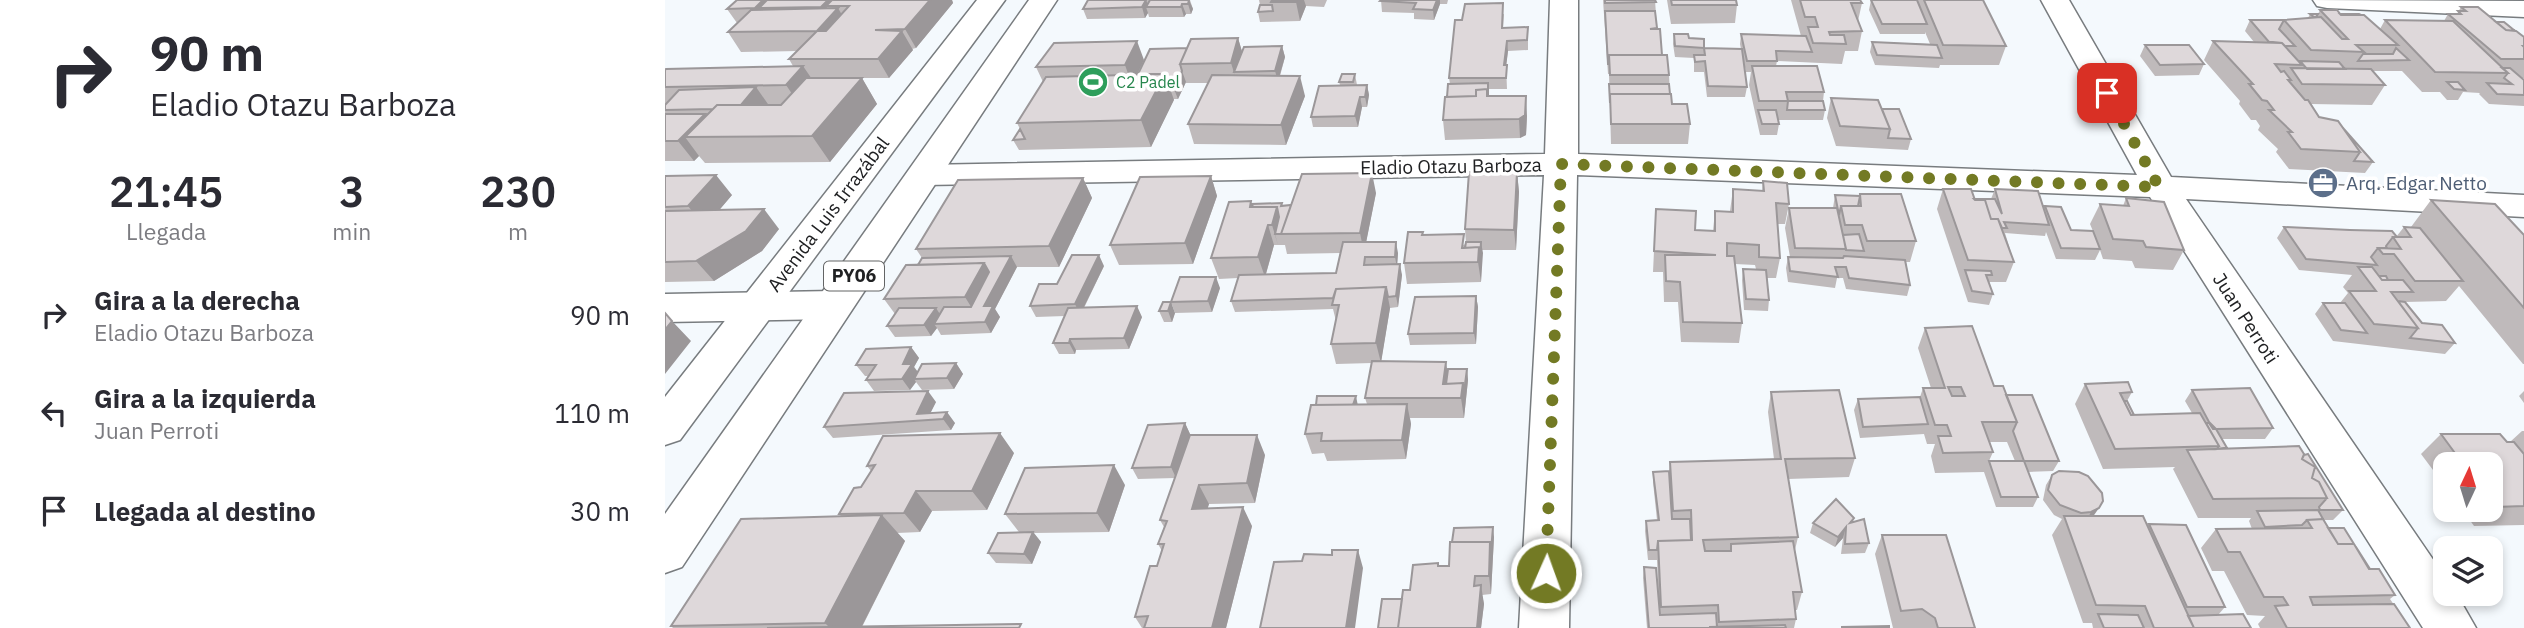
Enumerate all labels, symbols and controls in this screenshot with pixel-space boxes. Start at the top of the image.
text: 90 m [150,21,264,84]
icon: right [35,28,126,119]
pin [2077,63,2137,123]
sports icon: C2 Padel [1076,65,1110,99]
place label: C2 Padel [1116,72,1180,92]
icon: arrive [2088,74,2126,112]
text: Eladio Otazu Barboza [150,83,456,125]
street label: Avenida Luis Irrazábal [762,132,894,296]
street label: Eladio Otazu Barboza [1360,152,1542,180]
text: 21:45 [109,164,223,219]
text: 3 [339,164,364,219]
text: 230 [480,164,556,219]
office icon: Arq. Edgar Netto [2306,166,2340,200]
place label: Arq. Edgar Netto [2346,171,2487,195]
text: Llegada [126,216,206,246]
text: min [332,216,371,246]
text: m [508,216,528,246]
road number: PY06 [824,262,884,290]
street label: Juan Perroti [2208,268,2284,368]
text: Gira a la derecha [94,283,300,317]
icon: right [35,296,73,334]
text: 90 m [570,298,630,332]
text: Eladio Otazu Barboza [94,317,314,347]
text: Gira a la izquierda [94,381,316,415]
icon: left [35,394,73,432]
text: 110 m [554,396,630,430]
text: Juan Perroti [94,415,219,445]
north arrow [2433,452,2503,522]
map controls [2433,452,2503,606]
icon: arrive [35,492,73,530]
text: Llegada al destino [94,494,316,528]
text: 30 m [570,494,630,528]
position arrow [1509,536,1583,610]
button: layers [2433,536,2503,606]

